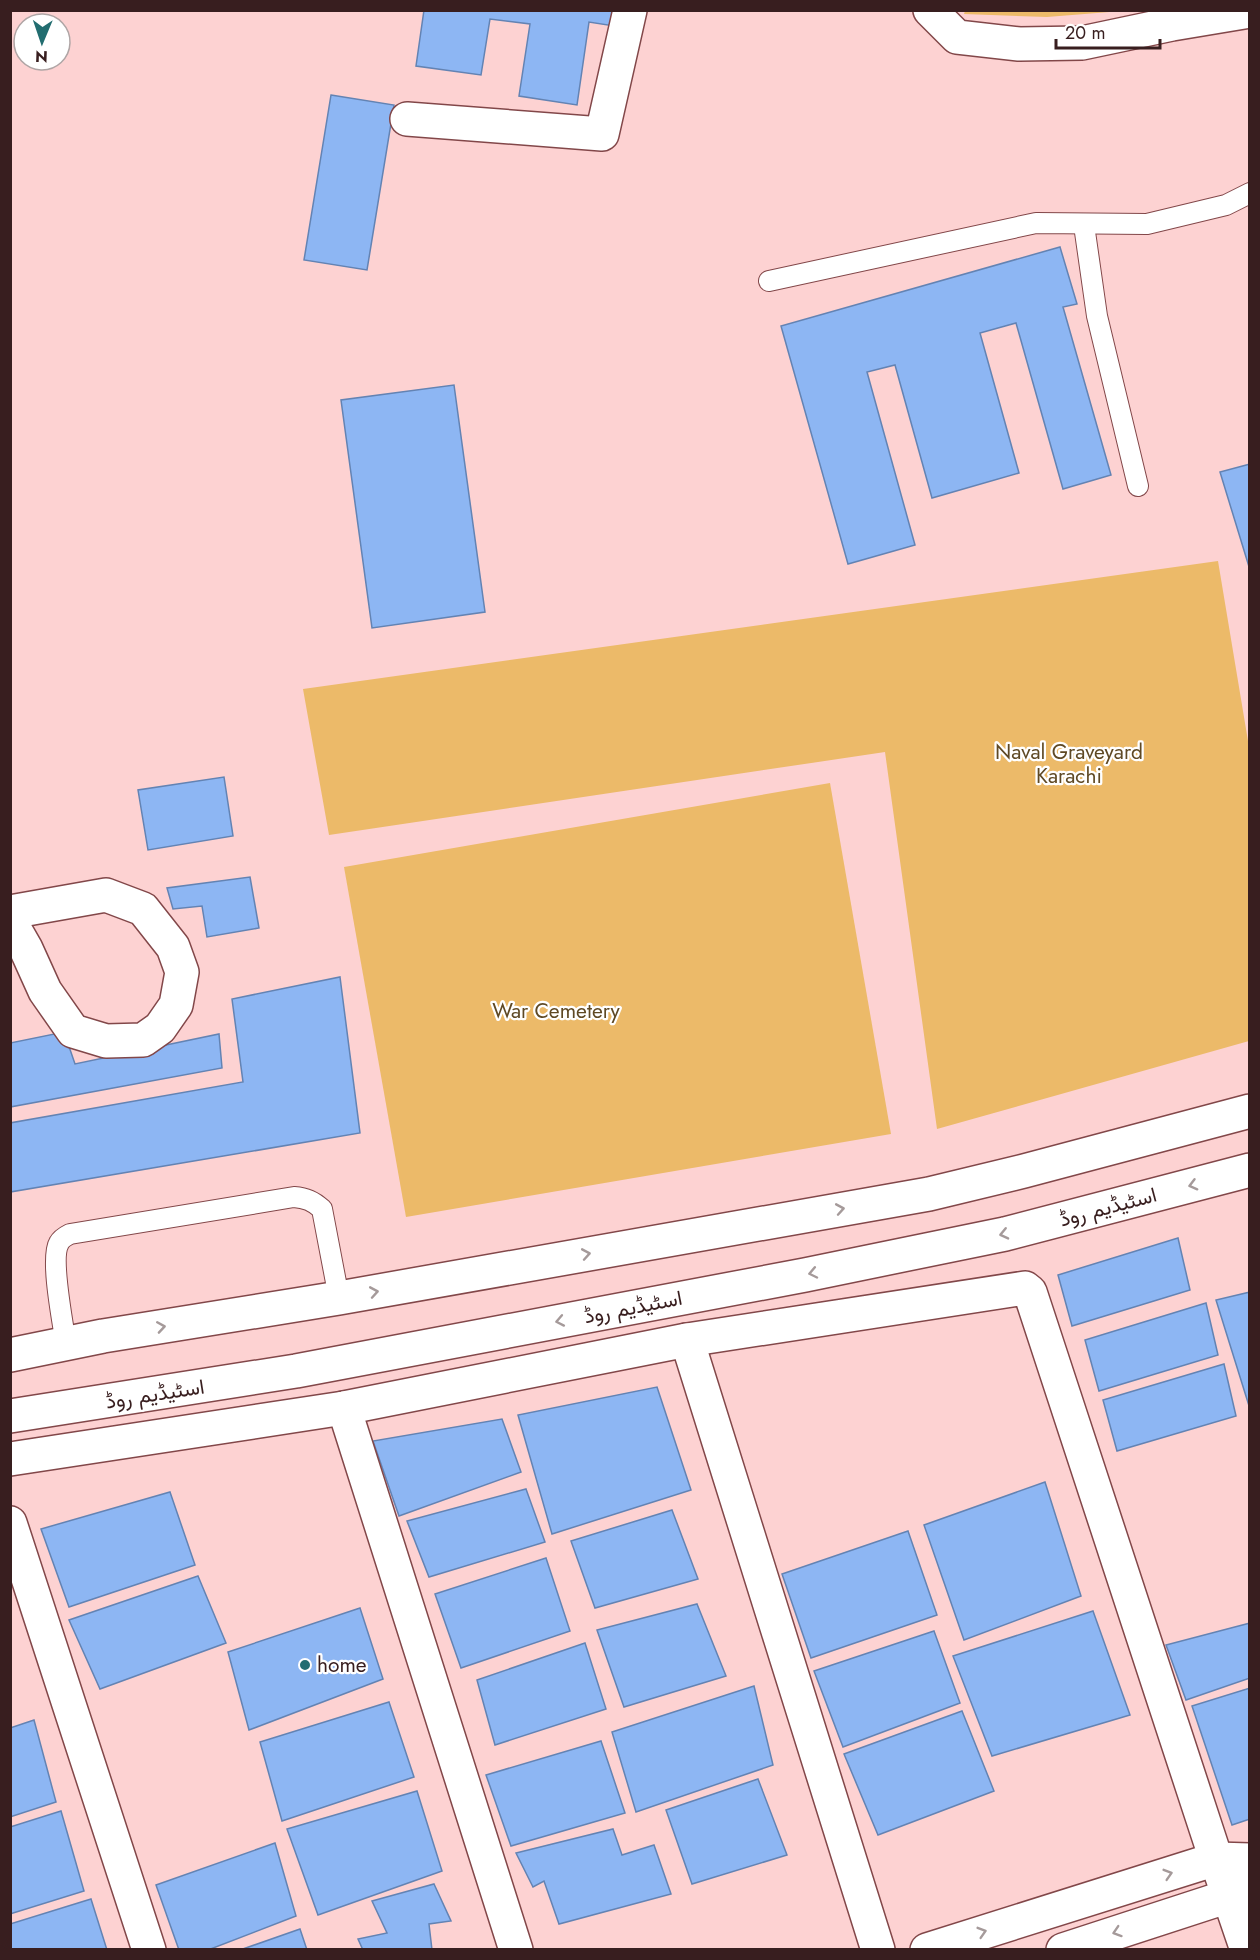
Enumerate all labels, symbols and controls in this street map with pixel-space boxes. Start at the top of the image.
north arrow [12,12,72,72]
scale bar [1056,12,1160,50]
text: 20 m [1065,20,1105,46]
text: N [35,45,48,68]
park label: Naval Graveyard Karachi [995,737,1143,791]
park label: War Cemetery [492,996,621,1026]
one-way arrow [1188,1177,1198,1190]
street label: اسٹیڈیم روڈ [1056,1180,1160,1234]
one-way arrow [835,1203,845,1216]
one-way arrow [999,1226,1009,1239]
one-way arrow [581,1248,591,1261]
one-way arrow [808,1266,818,1279]
street label: اسٹیڈیم روڈ [581,1283,685,1331]
one-way arrow [368,1286,378,1299]
one-way arrow [555,1314,565,1327]
one-way arrow [155,1321,165,1334]
street label: اسٹیڈیم روڈ [103,1371,207,1417]
place label: home [317,1650,367,1680]
marker: home [298,1658,312,1672]
one-way arrow [1162,1868,1173,1881]
one-way arrow [1112,1925,1123,1938]
one-way arrow [976,1927,987,1939]

